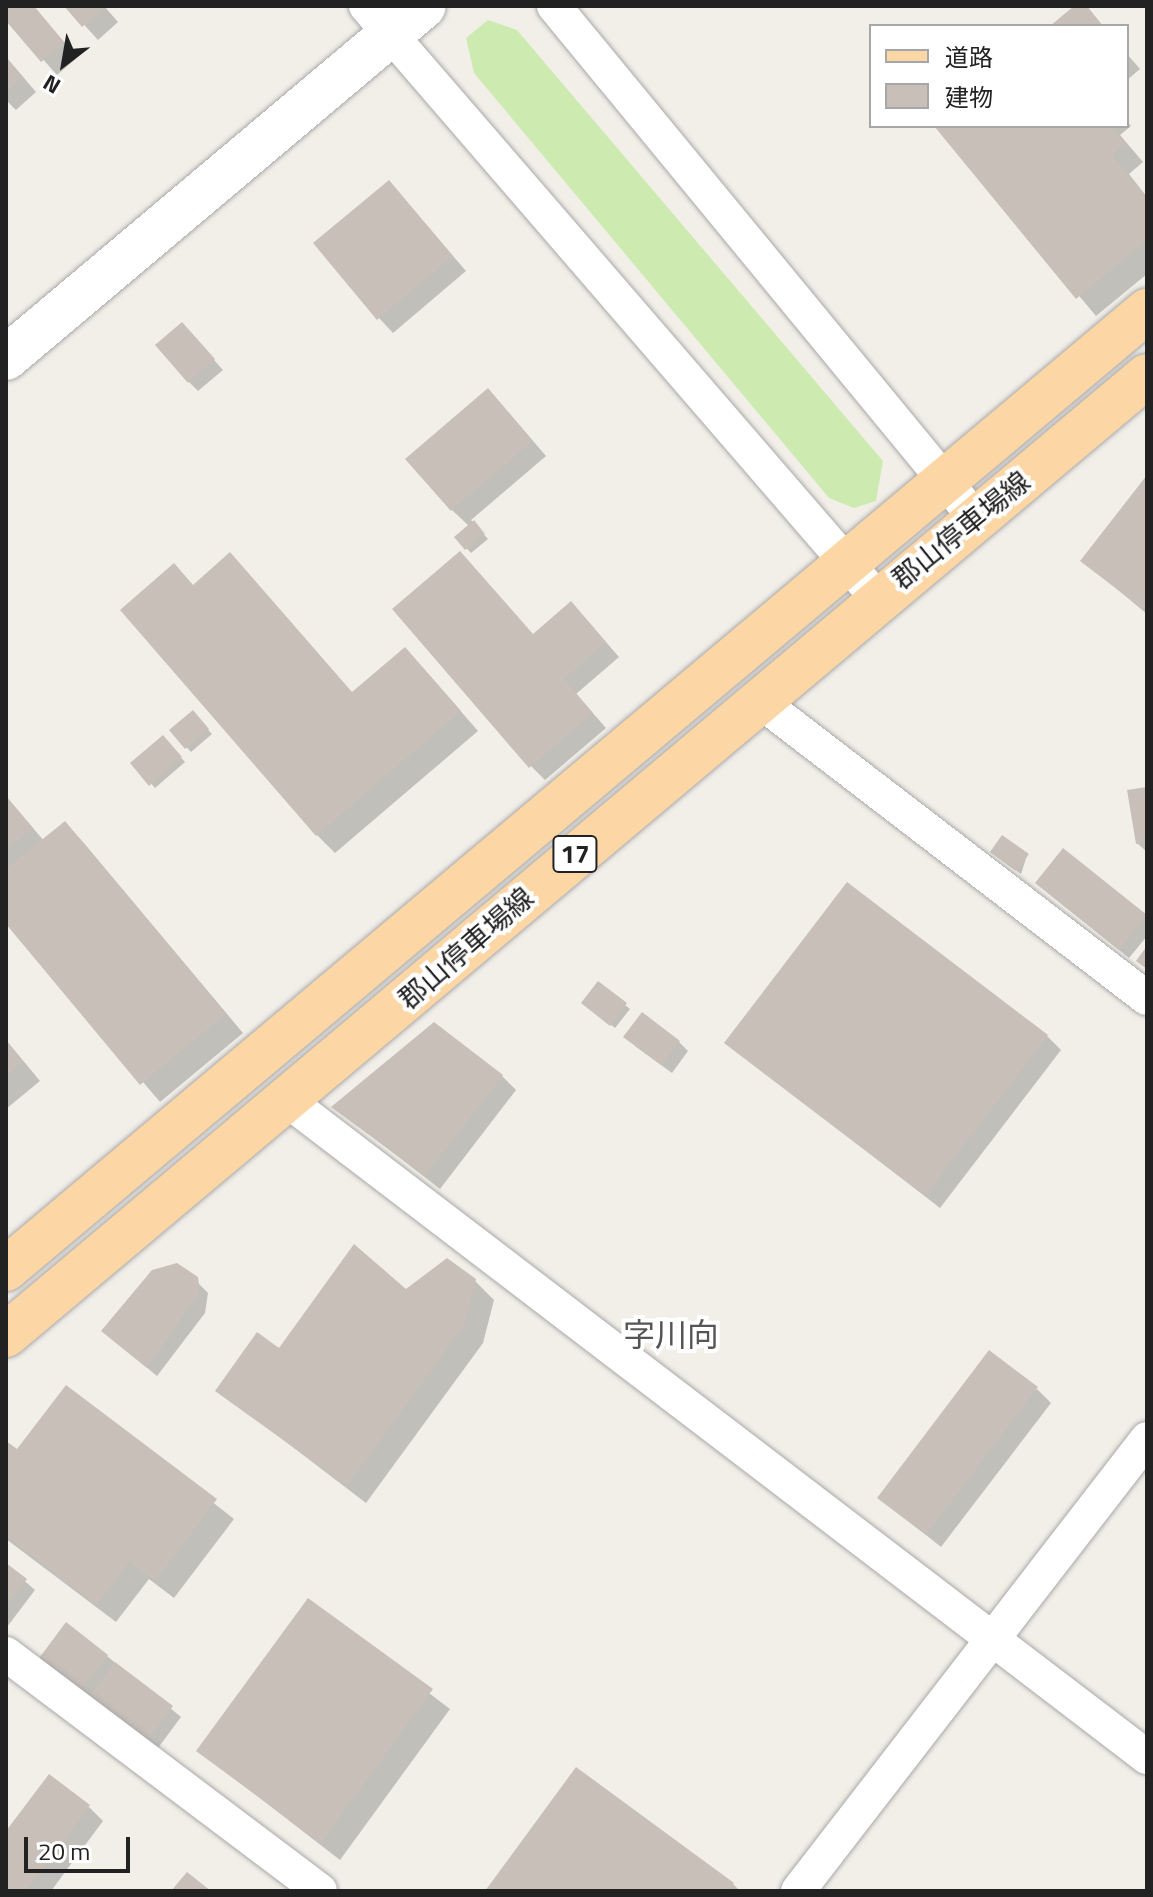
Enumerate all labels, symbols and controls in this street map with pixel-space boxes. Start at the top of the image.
north arrow [24,24,104,104]
legend [869,24,1129,128]
text: 道路 [945,39,993,75]
text: N [36,66,67,103]
text: 建物 [945,79,993,115]
street label: 郡山停車場線 [885,464,1037,596]
road number: 17 [551,832,599,876]
street label: 郡山停車場線 [392,880,540,1016]
district label: 字川向 [623,1315,719,1353]
scale bar [28,1821,134,1871]
text: 20 m [38,1833,90,1869]

